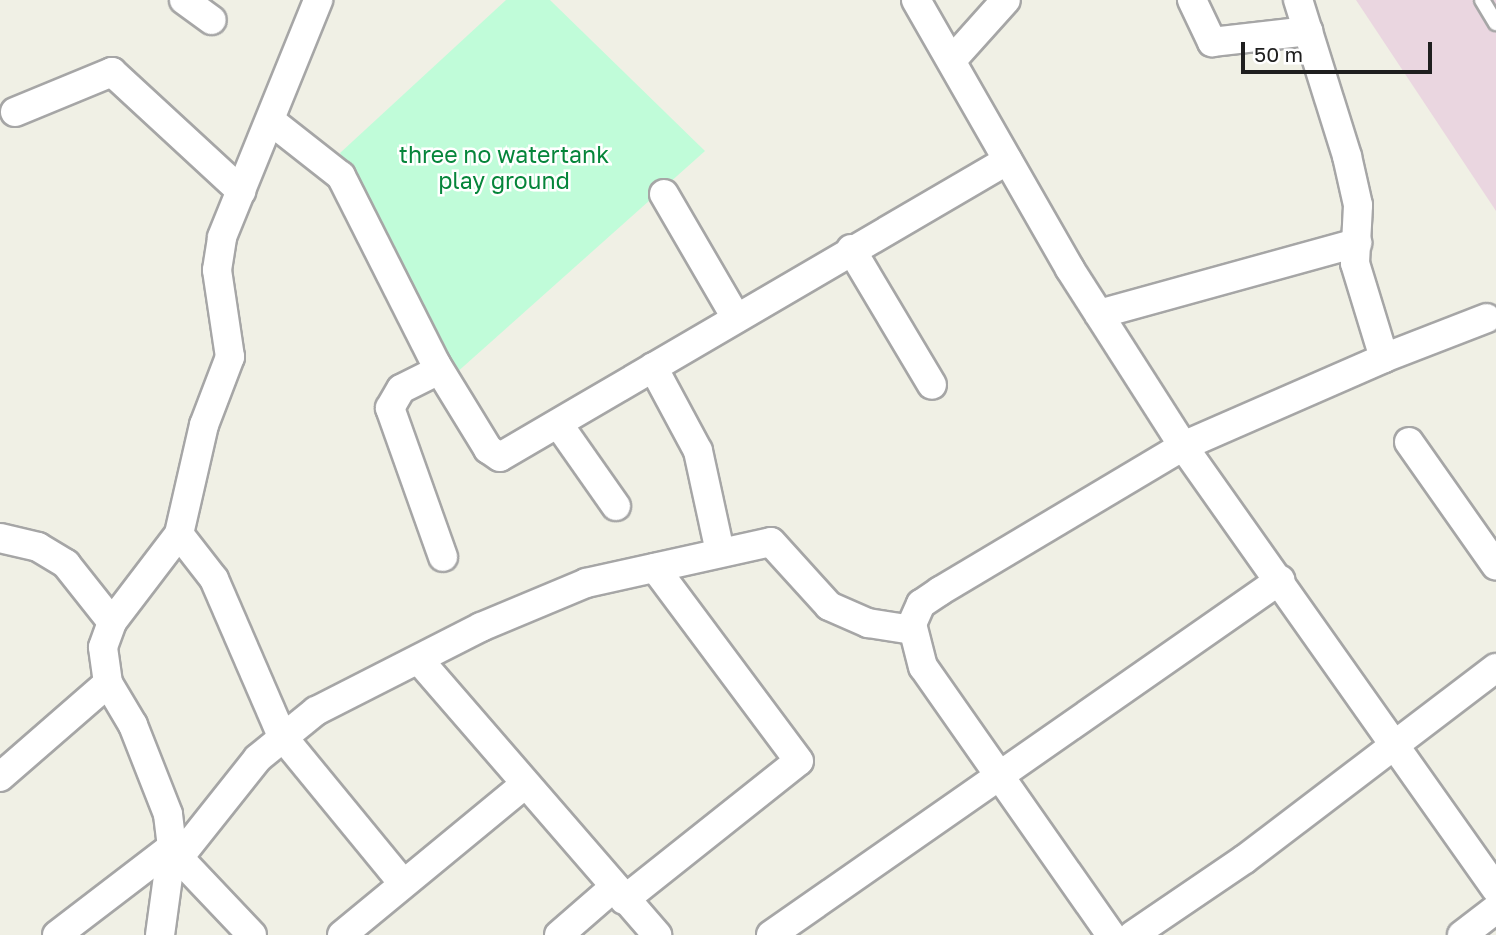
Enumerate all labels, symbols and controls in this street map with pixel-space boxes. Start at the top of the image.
scale bar [1244,28,1435,72]
text: 50 m [1254,41,1303,67]
park label: three no watertank play ground [399,140,609,194]

